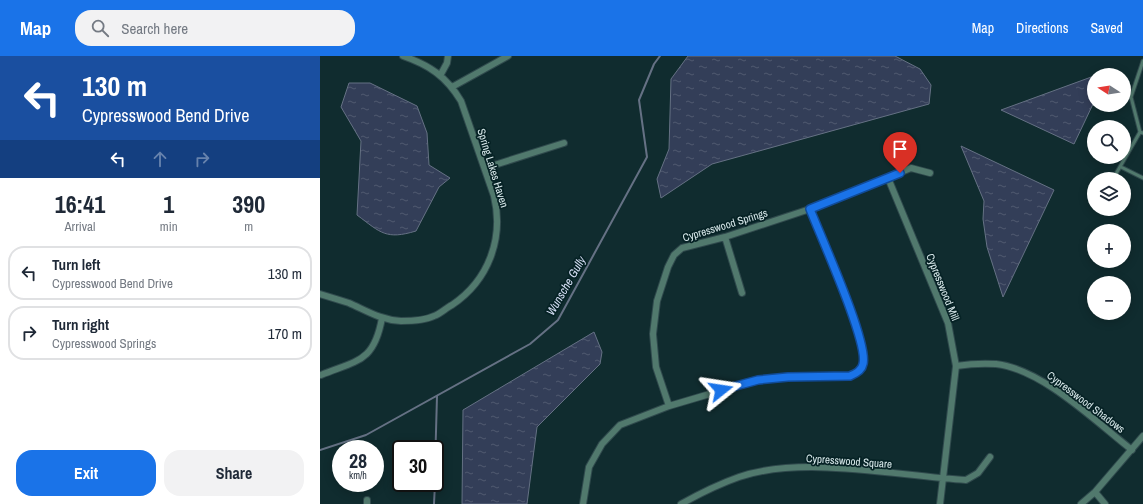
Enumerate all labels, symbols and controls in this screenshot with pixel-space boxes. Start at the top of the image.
search box [75,10,355,46]
text: Map [20,15,51,41]
icon: search [89,17,111,39]
text: Search here [121,18,188,39]
text: Map [972,19,994,37]
text: Directions [1016,19,1068,37]
text: Saved [1090,19,1123,37]
text: 130 m [82,67,147,105]
north arrow [1087,68,1131,112]
map controls [1087,68,1131,320]
icon: left [16,72,68,124]
text: Cypresswood Bend Drive [82,103,249,128]
button: search [1087,120,1131,164]
street label: Spring Lakes Haven [474,127,512,209]
pin [883,132,917,173]
icon: arrive [889,138,911,160]
icon: left [107,148,129,170]
icon: ahead [149,148,171,170]
icon: right [191,148,213,170]
button: layers [1087,172,1131,216]
text: 16:41 [55,188,105,220]
text: 1 [163,188,174,220]
text: 390 [232,188,265,220]
street label: Cypresswood Springs [681,205,770,245]
text: Arrival [65,218,95,235]
text: min [160,218,178,235]
text: m [244,218,253,235]
button: + [1087,224,1131,268]
street label: Cypresswood Mill [923,251,963,323]
water label: Wunsche Gully [543,253,590,319]
text: Turn left [52,254,100,275]
icon: left [18,262,40,284]
text: 130 m [268,263,302,284]
text: Cypresswood Bend Drive [52,275,173,292]
button: − [1087,276,1131,320]
text: Turn right [52,314,109,335]
icon: right [18,322,40,344]
text: 170 m [268,323,302,344]
text: Cypresswood Springs [52,335,156,352]
street label: Cypresswood Shadows [1044,368,1128,436]
position arrow [700,369,742,411]
speed limit sign: 30 [392,440,444,492]
text: 28 [349,447,367,474]
button: Exit [16,450,156,496]
button: Share [164,450,304,496]
street label: Cypresswood Square [805,451,893,471]
text: km/h [349,469,367,482]

